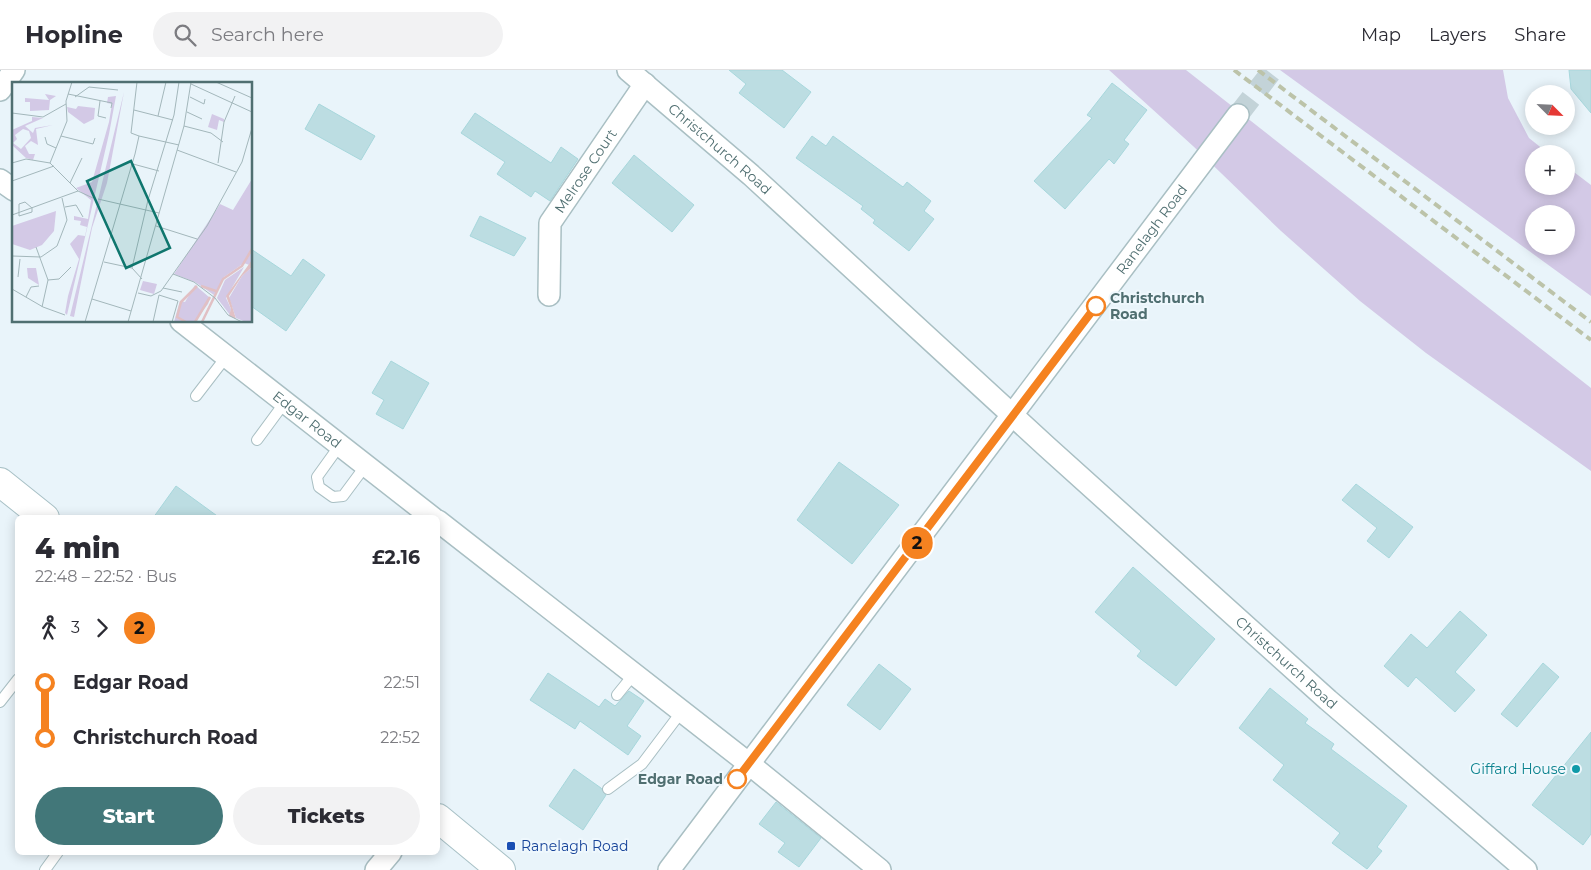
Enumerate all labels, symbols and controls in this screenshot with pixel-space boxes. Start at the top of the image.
search box [153,12,503,57]
text: Hopline [25,20,123,49]
icon: search [171,21,199,49]
text: Search here [211,23,324,46]
text: Map [1361,24,1401,46]
text: Layers [1429,24,1486,46]
text: Share [1514,24,1566,46]
inset map [12,82,252,322]
north arrow [1525,85,1575,135]
map controls [1525,85,1575,255]
street label: Christchurch Road [665,99,775,198]
street label: Melrose Court [550,125,621,217]
button: + [1525,145,1575,195]
street label: Ranelagh Road [1112,181,1191,278]
button: − [1525,205,1575,255]
place label: Christchurch Road [1110,289,1205,323]
marker: Christchurch Road [1086,296,1106,316]
street label: Edgar Road [269,387,345,452]
line badge: 2 [901,527,933,559]
text: 4 min [35,531,120,565]
text: 2 [912,532,922,554]
text: £2.16 [372,546,420,569]
text: 22:48 – 22:52 · Bus [35,567,177,586]
street label: Christchurch Road [1232,612,1341,713]
icon: walk [35,614,63,642]
icon: forward [88,614,116,642]
text: 2 [134,617,145,639]
text: 3 [71,618,80,637]
text: Edgar Road [73,671,189,694]
text: 22:51 [384,673,420,692]
text: Christchurch Road [73,726,258,749]
text: 22:52 [380,728,420,747]
place label: Giffard House [1470,760,1566,778]
marker: Giffard House [1570,763,1582,775]
marker: Edgar Road [727,769,747,789]
place label: Edgar Road [638,770,723,788]
button: Start [35,787,223,845]
button: Tickets [233,787,420,845]
place label: Ranelagh Road [521,837,629,855]
marker: Ranelagh Road [505,840,517,852]

